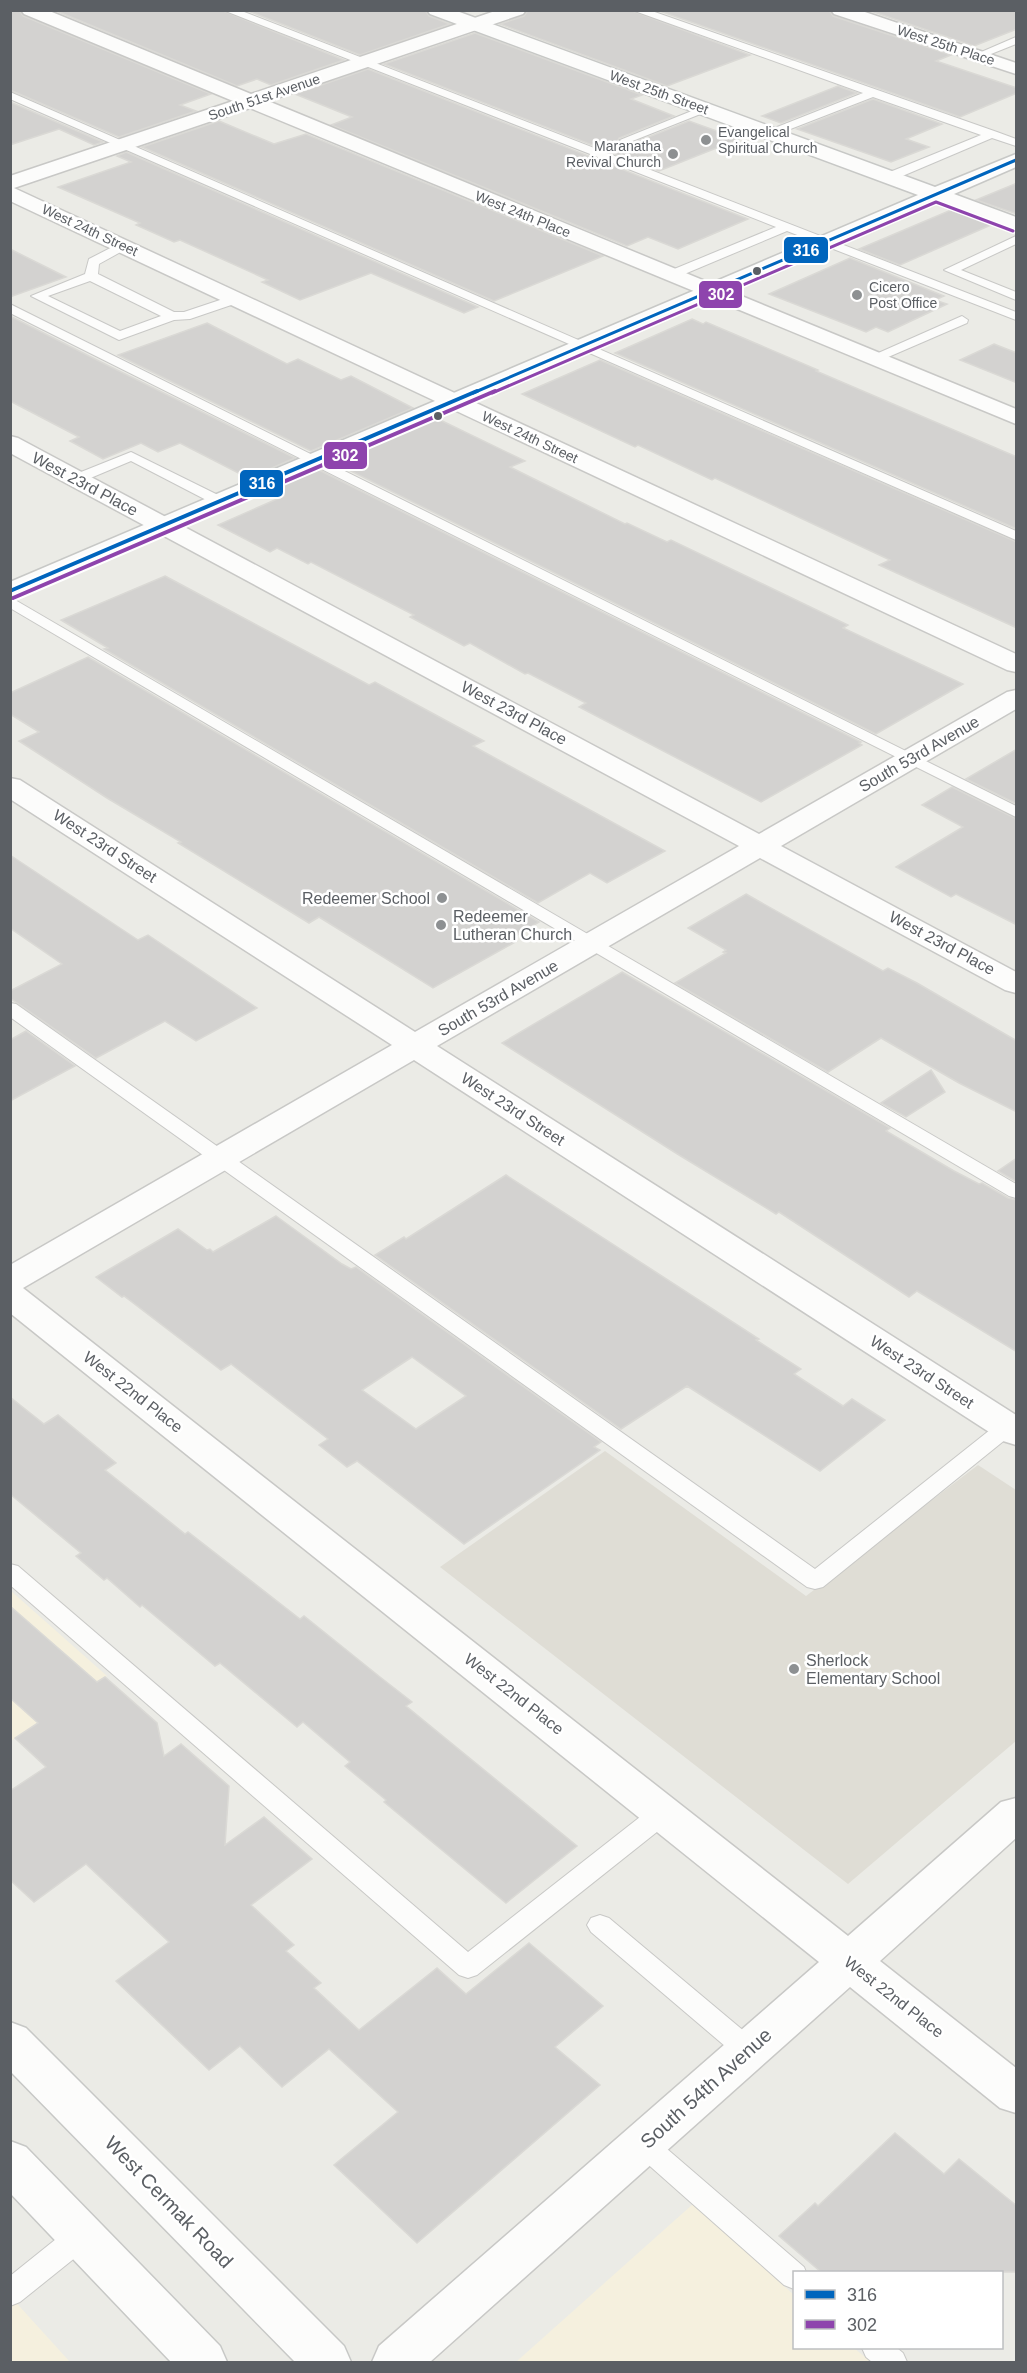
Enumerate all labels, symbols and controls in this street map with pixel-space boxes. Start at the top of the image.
street label: West 25th Place [895,22,997,68]
street label: West 25th Street [607,67,711,117]
street label: South 51st Avenue [206,70,322,124]
place label: Evangelical Spiritual Church [718,124,818,156]
marker: Evangelical Spiritual Church [699,133,713,147]
place label: Maranatha Revival Church [566,138,661,170]
marker: Maranatha Revival Church [666,147,680,161]
street label: West 24th Place [473,188,573,241]
street label: West 24th Street [39,201,141,259]
line badge: 316 [783,236,829,264]
text: 316 [793,242,819,259]
unlabelled marker [751,265,763,277]
place label: Cicero Post Office [869,279,937,311]
line badge: 302 [698,280,743,309]
text: 302 [708,286,734,303]
marker: Cicero Post Office [850,288,864,302]
street label: West 24th Street [479,408,581,466]
unlabelled marker [432,410,444,422]
line badge: 302 [323,441,368,470]
text: 302 [332,447,358,464]
street label: West 23rd Place [29,449,141,519]
line badge: 316 [239,469,284,498]
text: 316 [249,475,275,492]
street label: West 23rd Place [458,678,570,748]
street label: South 53rd Avenue [856,713,982,795]
street label: West 23rd Street [50,806,160,886]
place label: Redeemer School [302,890,430,907]
marker: Redeemer School [435,891,449,905]
place label: Redeemer Lutheran Church [453,908,572,943]
street label: West 23rd Place [886,908,998,978]
marker: Redeemer Lutheran Church [434,918,448,932]
street label: South 53rd Avenue [435,957,561,1039]
street label: West 23rd Street [458,1069,568,1149]
street label: West 23rd Street [867,1332,977,1412]
street label: West 22nd Place [80,1348,186,1436]
street label: West 22nd Place [461,1650,567,1738]
place label: Sherlock Elementary School [806,1652,940,1687]
marker: Sherlock Elementary School [787,1662,801,1676]
street label: West 22nd Place [841,1953,947,2041]
street label: South 54th Avenue [636,2023,776,2153]
street label: West Cermak Road [101,2132,237,2272]
legend [793,2271,1003,2349]
text: 316 [847,2285,877,2305]
text: 302 [847,2315,877,2335]

